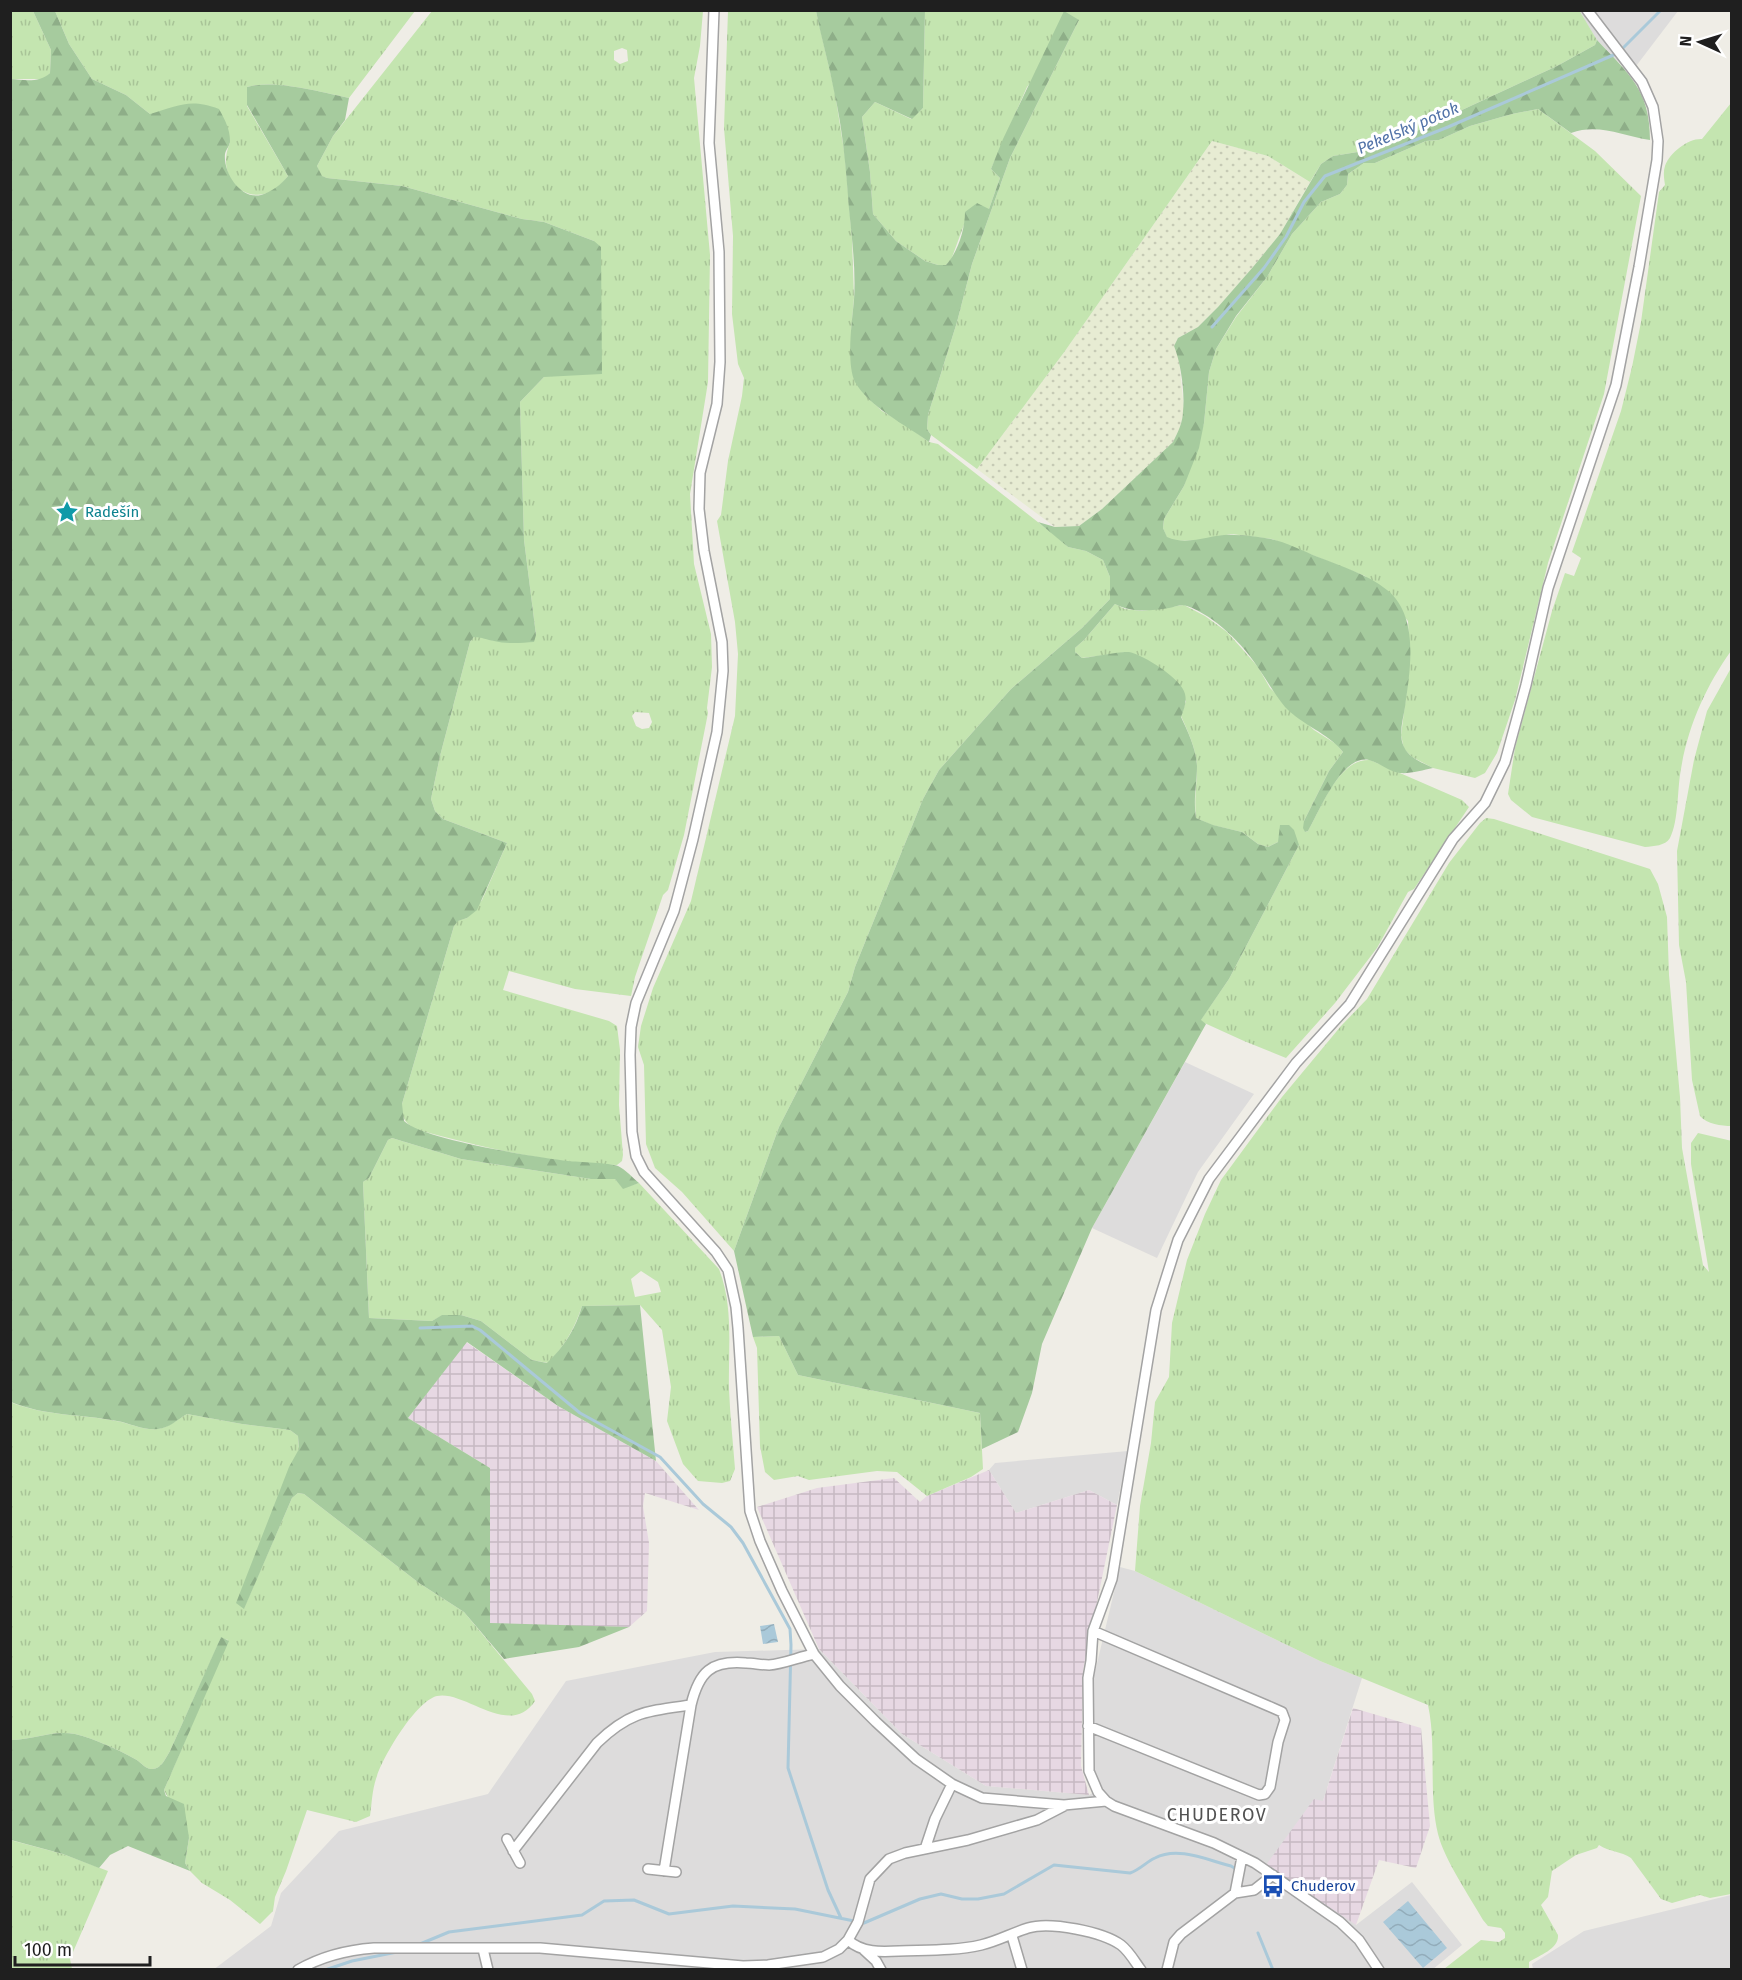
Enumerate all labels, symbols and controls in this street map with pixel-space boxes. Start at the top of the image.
north arrow [1670,12,1730,72]
text: N [1676,35,1695,47]
water label: Pekelský potok [1354,98,1462,158]
place icon: Radešín [54,499,80,525]
place label: Radešín [85,503,139,521]
district label: CHUDEROV [1167,1804,1267,1826]
bus stop icon: Chuderov [1260,1873,1286,1899]
place label: Chuderov [1291,1877,1356,1895]
scale bar [15,1929,150,1967]
text: 100 m [24,1939,72,1961]

